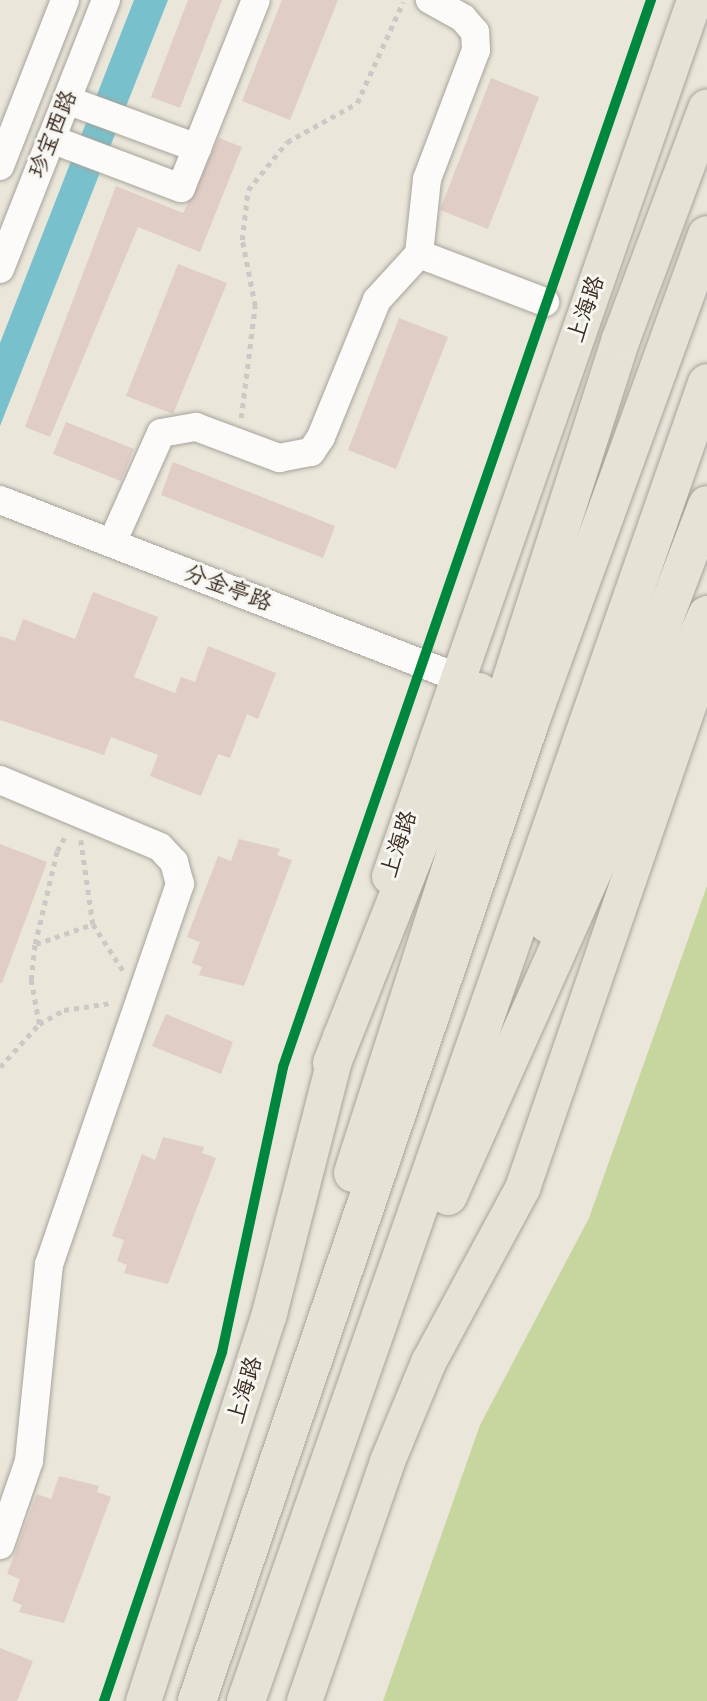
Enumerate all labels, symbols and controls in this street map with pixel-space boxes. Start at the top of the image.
street label: 珍宝西路 [23,86,83,182]
street label: 上海路 [562,272,610,346]
street label: 分金亭路 [180,559,276,617]
street label: 上海路 [375,807,423,881]
street label: 上海路 [222,1353,268,1427]

